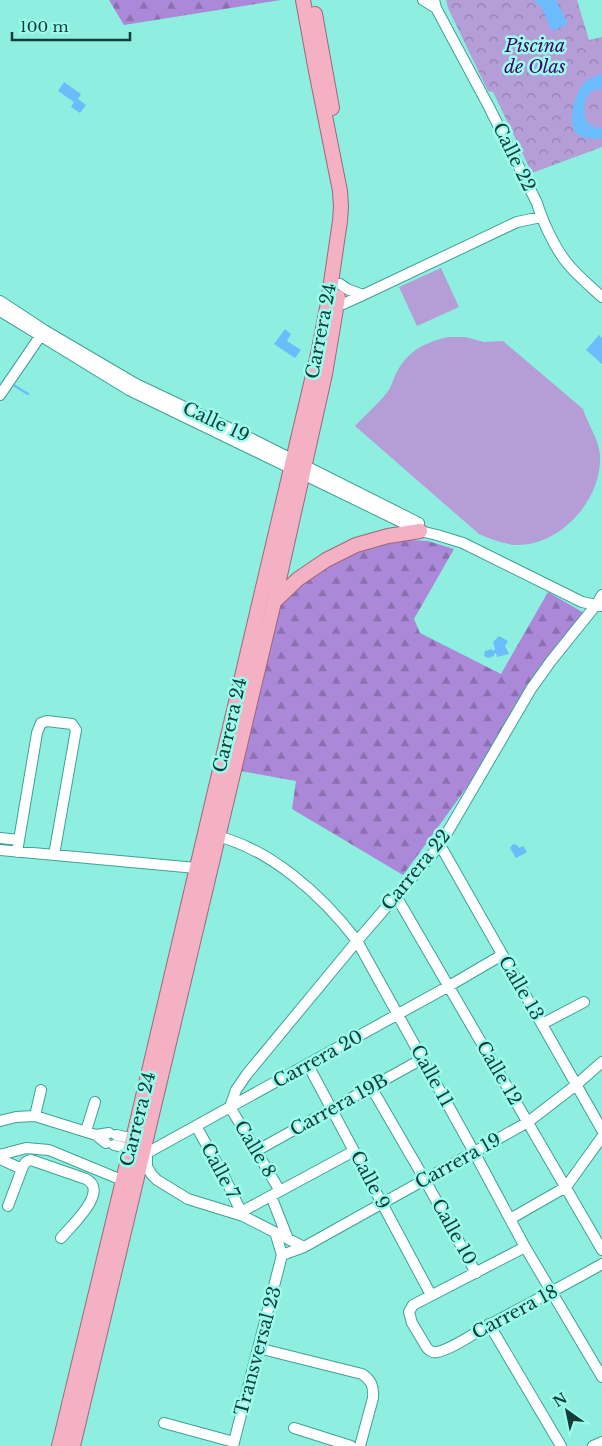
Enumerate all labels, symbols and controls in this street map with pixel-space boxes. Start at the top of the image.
scale bar [12,10,130,42]
text: 100 m [20,17,69,36]
park label: Piscina de Olas [504,35,566,78]
street label: Calle 22 [488,119,540,195]
street label: Carrera 24 [301,281,341,381]
street label: Calle 19 [179,397,253,447]
street label: Carrera 24 [208,675,252,775]
street label: Carrera 22 [377,825,455,915]
street label: Calle 13 [494,952,548,1024]
street label: Carrera 20 [269,1025,367,1093]
street label: Calle 12 [472,1037,526,1109]
street label: Calle 11 [406,1041,458,1111]
street label: Carrera 24 [116,1069,160,1169]
street label: Carrera 19B [286,1069,392,1141]
street label: Calle 8 [229,1117,281,1181]
street label: Carrera 19 [411,1128,505,1194]
street label: Calle 7 [196,1139,244,1204]
street label: Calle 9 [345,1147,395,1213]
street label: Calle 10 [427,1195,481,1269]
street label: Carrera 18 [468,1280,562,1344]
street label: Transversal 23 [230,1284,286,1418]
north arrow [542,1386,592,1436]
text: N [549,1389,570,1411]

